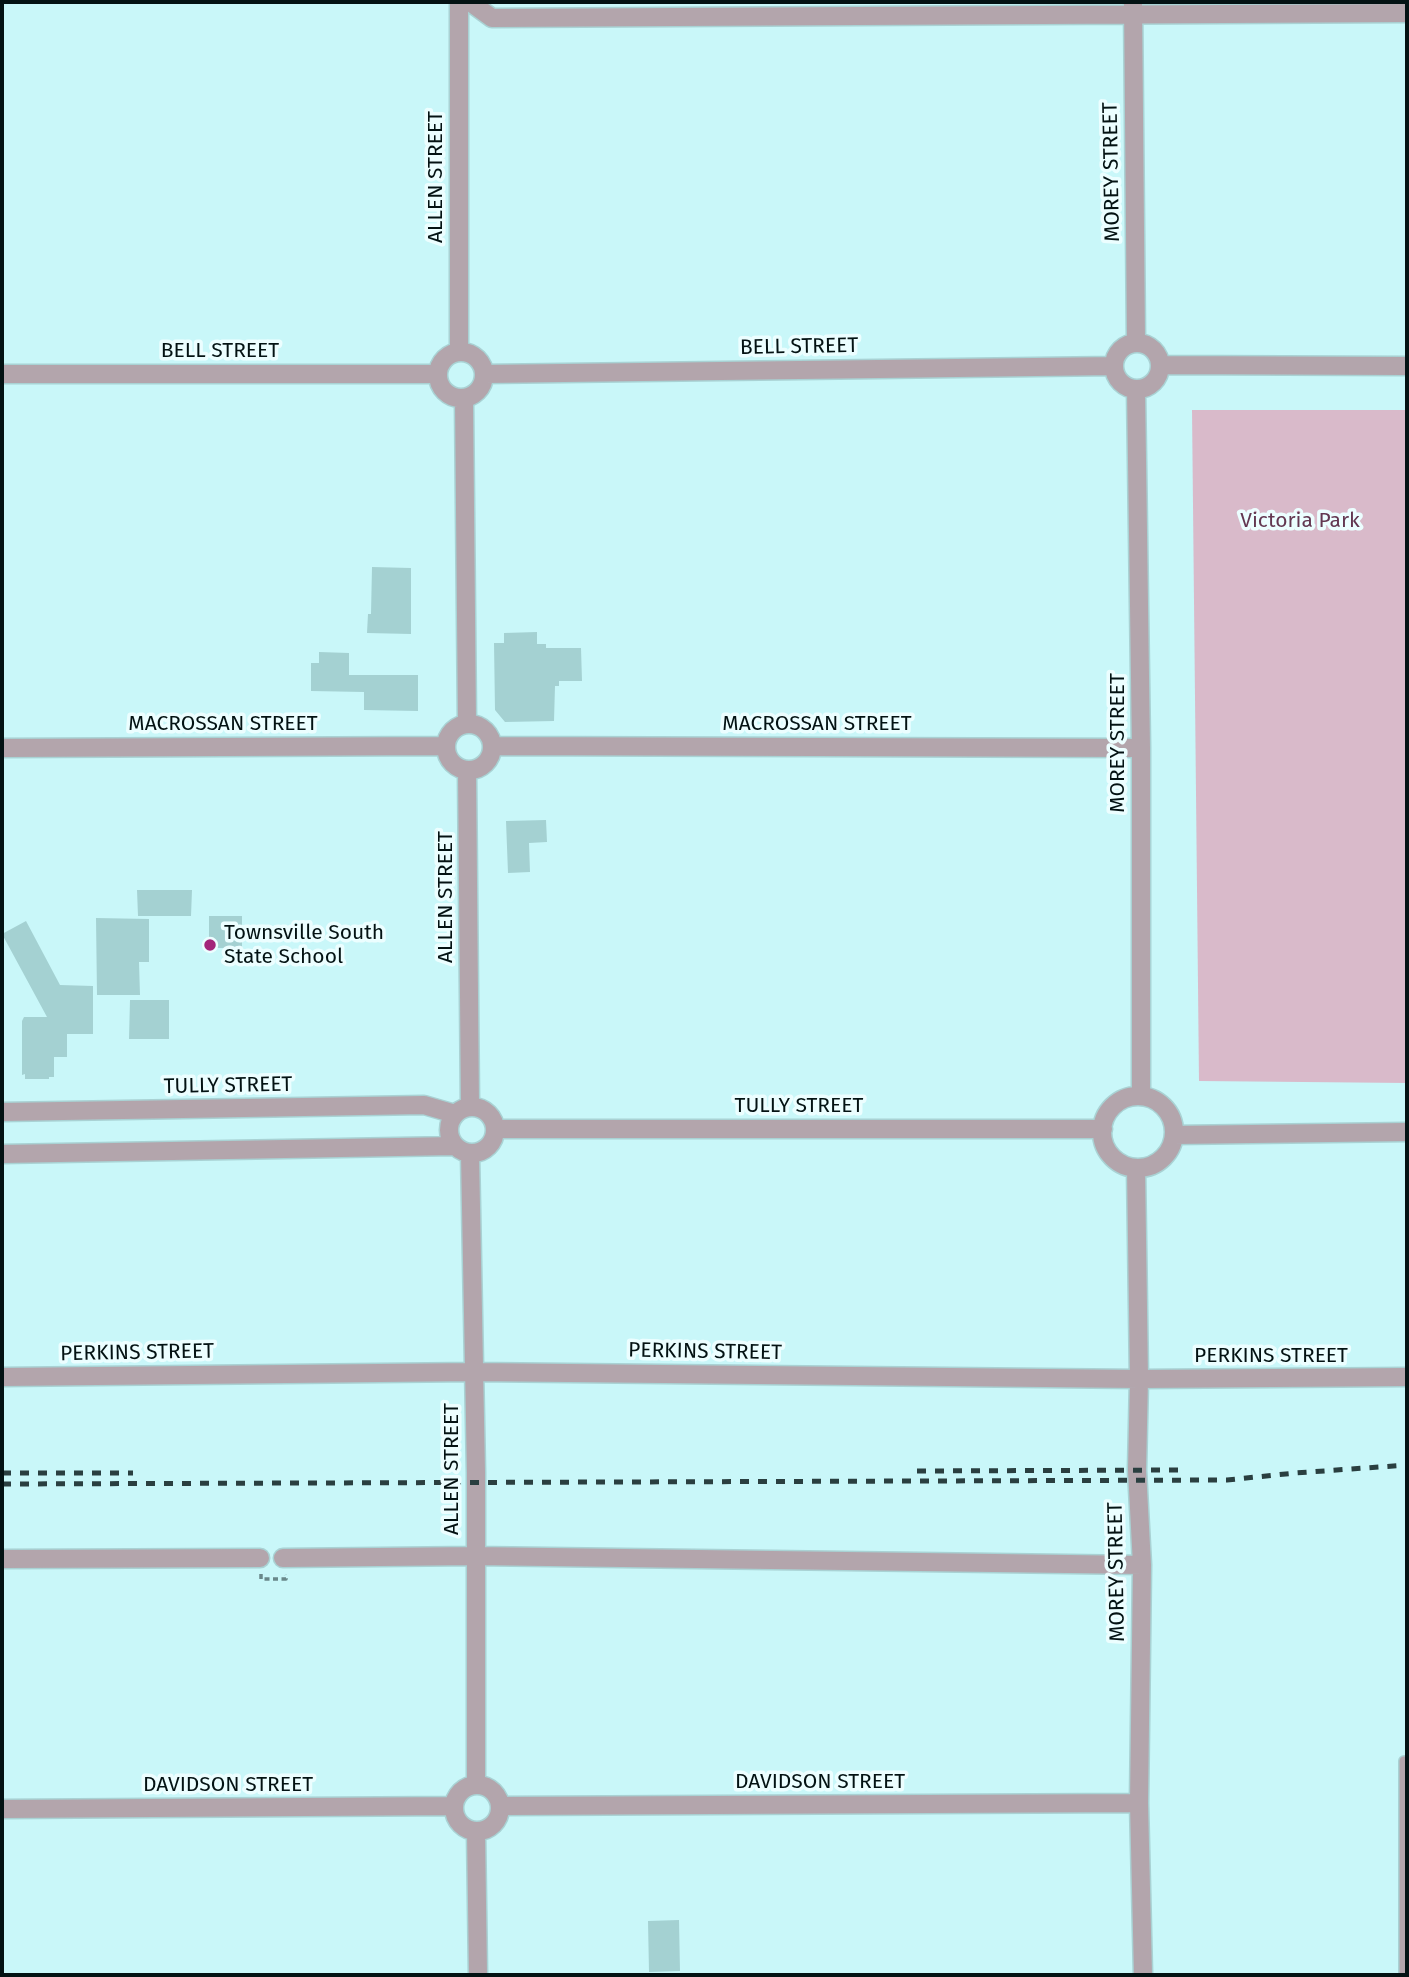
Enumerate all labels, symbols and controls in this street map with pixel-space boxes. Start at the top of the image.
street label: MOREY STREET [1098,102,1126,242]
street label: ALLEN STREET [423,111,449,243]
street label: BELL STREET [740,333,858,361]
street label: BELL STREET [161,338,279,364]
park label: Victoria Park [1240,508,1360,534]
street label: MOREY STREET [1105,673,1131,813]
street label: MACROSSAN STREET [128,711,318,737]
street label: MACROSSAN STREET [722,711,912,737]
street label: ALLEN STREET [433,831,459,963]
place label: Townsville South State School [224,920,384,970]
marker: Townsville South State School [202,937,218,953]
street label: TULLY STREET [163,1072,293,1100]
street label: TULLY STREET [735,1093,863,1119]
street label: PERKINS STREET [628,1338,782,1366]
street label: PERKINS STREET [60,1339,214,1367]
street label: PERKINS STREET [1194,1343,1348,1369]
street label: ALLEN STREET [439,1403,465,1535]
street label: MOREY STREET [1103,1502,1131,1642]
street label: DAVIDSON STREET [735,1769,905,1795]
street label: DAVIDSON STREET [143,1772,313,1798]

